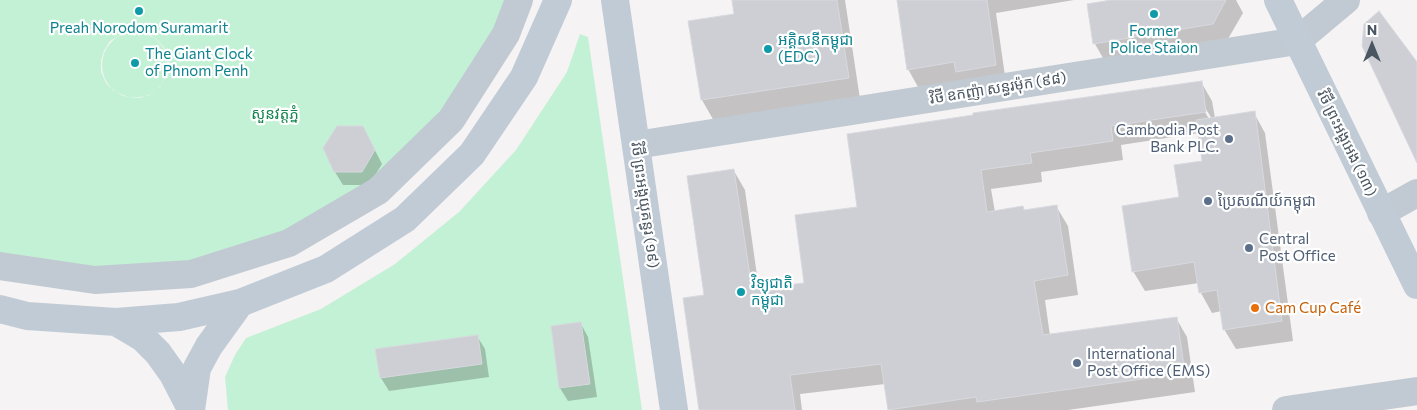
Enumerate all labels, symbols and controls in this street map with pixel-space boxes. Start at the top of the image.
marker: Preah Norodom Suramarit [133,5,145,17]
marker: Former Police Staion [1148,8,1160,20]
place label: Preah Norodom Suramarit [50,19,228,37]
north arrow [1347,20,1397,70]
text: N [1367,21,1377,38]
place label: Former Police Staion [1110,22,1198,57]
place label: អគ្គិសនីកម្ពុជា (EDC) [778,31,853,66]
marker: អគ្គិសនីកម្ពុជា (EDC) [762,43,774,55]
place label: The Giant Clock of Phnom Penh [145,45,253,80]
marker: The Giant Clock of Phnom Penh [129,57,141,69]
street label: វិថី ឧកញ៉ា សន្ធរម៉ុក (៩៨) [928,68,1068,108]
street label: វិថី ព្រះអង្គអេង (១៣) [1313,87,1381,199]
park label: សួនវត្ដភ្នំ [251,105,299,123]
place label: Cambodia Post Bank PLC. [1116,121,1219,156]
marker: Cambodia Post Bank PLC. [1223,133,1235,145]
street label: វិថី ព្រះអង្គយុគន្ធរ (១៩) [627,141,663,269]
place label: ប្រៃសណីយ៍កម្ពុជា [1218,192,1316,210]
marker: ប្រៃសណីយ៍កម្ពុជា [1202,195,1214,207]
place label: Central Post Office [1259,230,1336,265]
marker: Central Post Office [1243,242,1255,254]
place label: វិទ្យុជាតិ កម្ពុជា [751,274,793,309]
marker: វិទ្យុជាតិ កម្ពុជា [735,286,747,298]
place label: Cam Cup Café [1265,299,1361,317]
marker: Cam Cup Café [1249,302,1261,314]
place label: International Post Office (EMS) [1087,345,1210,380]
marker: International Post Office (EMS) [1071,357,1083,369]

